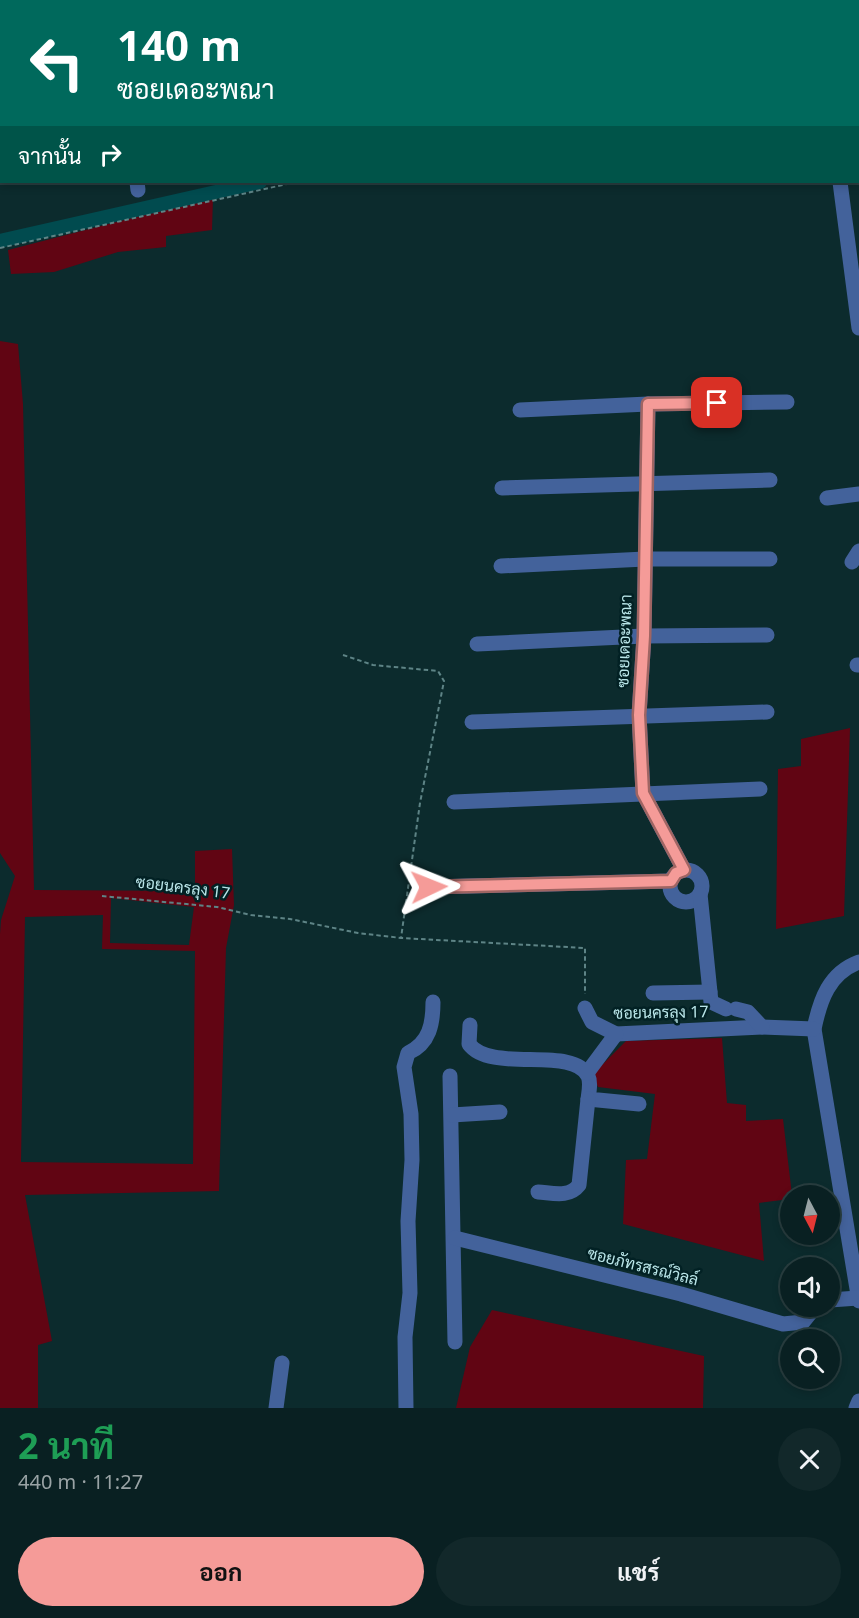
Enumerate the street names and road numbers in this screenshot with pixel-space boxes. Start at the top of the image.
street label: ซอยเดอะพณา [611,594,637,688]
street label: ซอยนครลุง 17 [134,870,231,905]
street label: ซอยนครลุง 17 [613,1000,709,1025]
street label: ซอยภัทรสรณ์วิลล์ [585,1241,701,1290]

